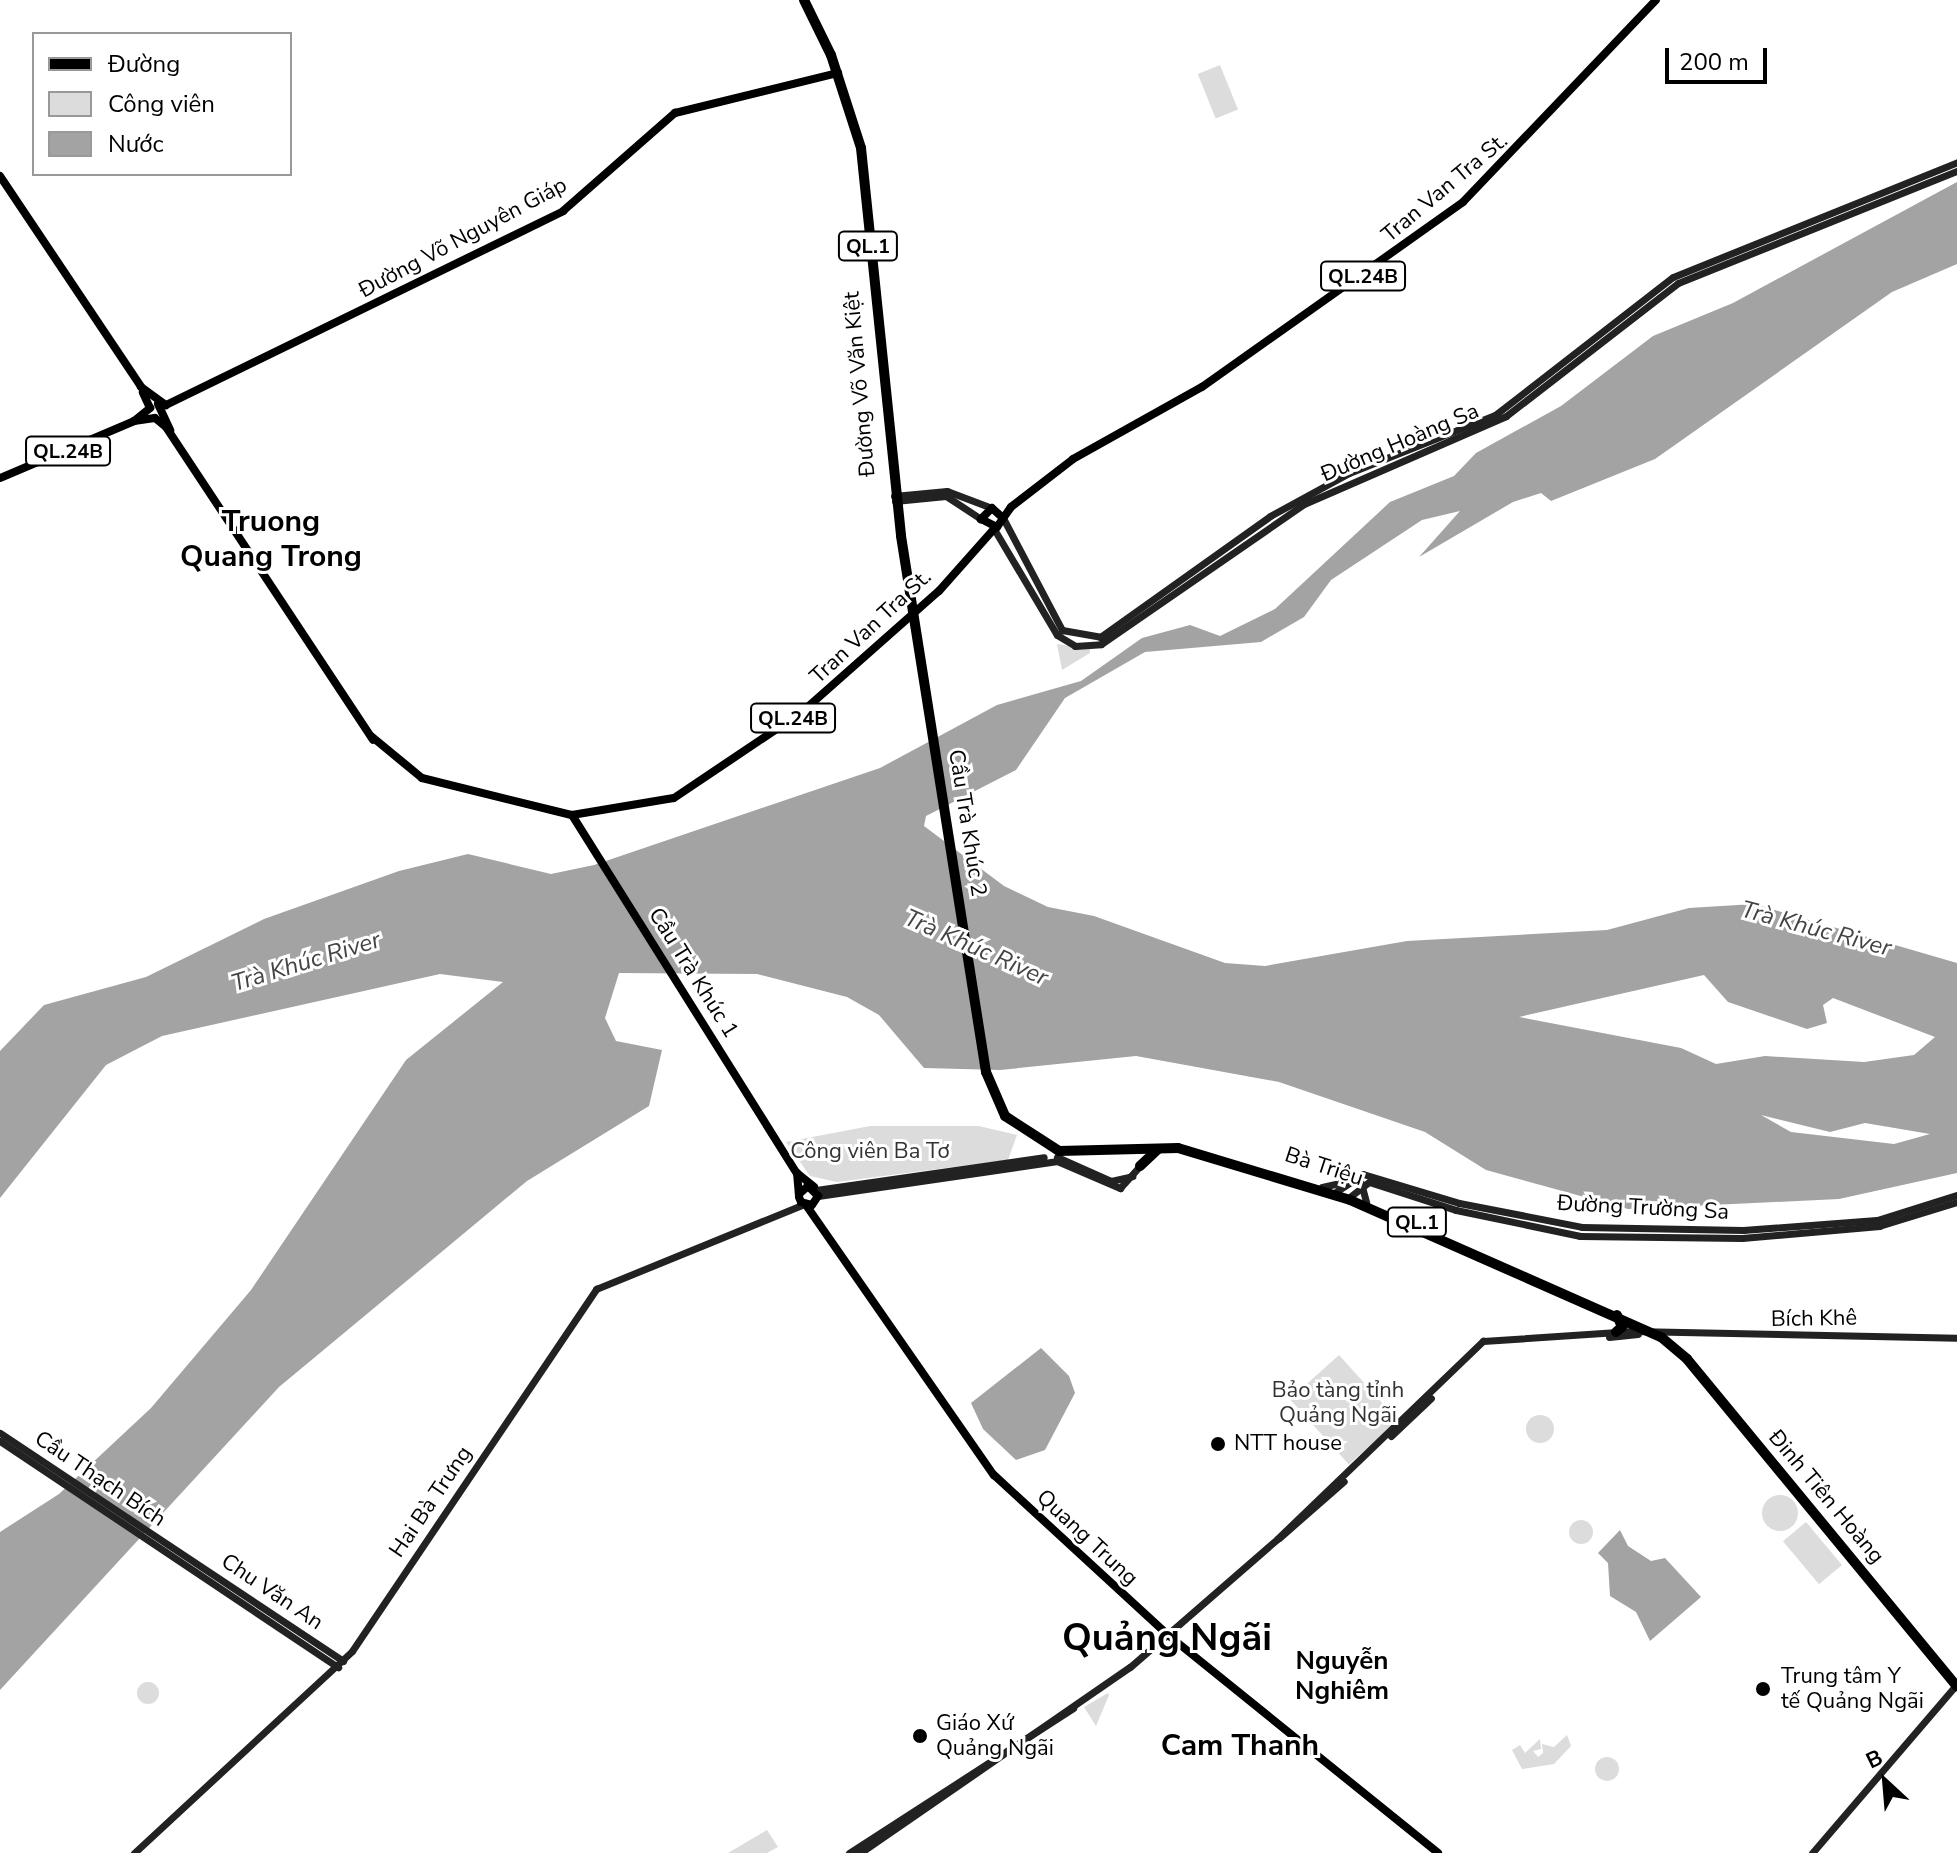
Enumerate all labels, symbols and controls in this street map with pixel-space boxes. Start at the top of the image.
legend [32,32,292,176]
scale bar [1669,32,1771,82]
text: 200 m [1679,46,1749,78]
text: Đường [108,48,180,80]
text: Công viên [108,88,215,120]
text: Nước [108,128,164,160]
street label: Tran Van Tra St. [1377,128,1513,248]
street label: Đường Võ Nguyên Giáp [354,172,572,304]
road number: QL.1 [836,230,900,262]
road number: QL.24B [1319,260,1407,292]
street label: Đường Võ Văn Kiệt [839,290,881,478]
street label: Đường Hoàng Sa [1317,398,1483,488]
road number: QL.24B [24,435,112,467]
district label: Truong Quang Trong [180,504,362,574]
street label: Tran Van Tra St. [805,564,937,690]
road number: QL.24B [749,702,837,734]
street label: Cầu Trà Khúc 2 [942,748,992,898]
water label: Trà Khúc River [1738,895,1894,963]
street label: Cầu Trà Khúc 1 [642,903,744,1043]
water label: Trà Khúc River [900,903,1052,993]
water label: Trà Khúc River [228,926,384,998]
park label: Công viên Ba Tơ [790,1139,950,1165]
street label: Bà Triệu [1282,1142,1366,1192]
street label: Đường Trường Sa [1556,1190,1730,1226]
road number: QL.1 [1385,1206,1449,1238]
street label: Bích Khê [1771,1305,1857,1333]
park label: Bảo tàng tỉnh Quảng Ngãi [1272,1377,1404,1428]
street label: Cầu Thạch Bích [29,1425,171,1533]
street label: Đinh Tiên Hoàng [1762,1425,1890,1569]
place label: NTT house [1234,1431,1342,1457]
marker: NTT house [1209,1435,1227,1453]
street label: Hai Bà Trưng [384,1441,478,1563]
street label: Quang Trung [1031,1484,1143,1592]
street label: Chu Văn An [216,1548,328,1636]
district label: Quảng Ngãi [1062,1615,1272,1661]
district label: Nguyễn Nghiêm [1295,1645,1389,1706]
place label: Trung tâm Y tế Quảng Ngãi [1781,1663,1924,1714]
marker: Trung tâm Y tế Quảng Ngãi [1752,1678,1774,1700]
place label: Giáo Xứ Quảng Ngãi [936,1710,1054,1762]
marker: Giáo Xứ Quảng Ngãi [911,1727,929,1745]
district label: Cam Thanh [1161,1728,1319,1764]
north arrow [1845,1741,1925,1821]
text: B [1861,1743,1888,1776]

